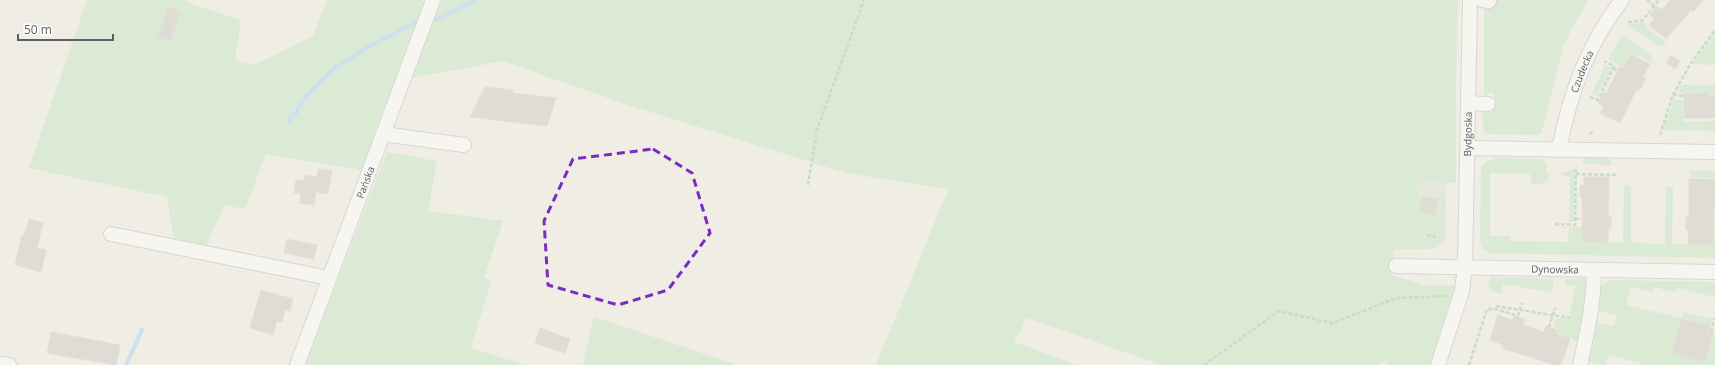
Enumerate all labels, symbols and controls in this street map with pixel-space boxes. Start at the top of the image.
scale bar [18,16,113,42]
text: 50 m [24,21,52,38]
street label: Czudecka [1567,48,1597,94]
street label: Bydgoska [1460,112,1475,156]
street label: Pańska [353,164,377,200]
street label: Dynowska [1531,262,1579,276]

